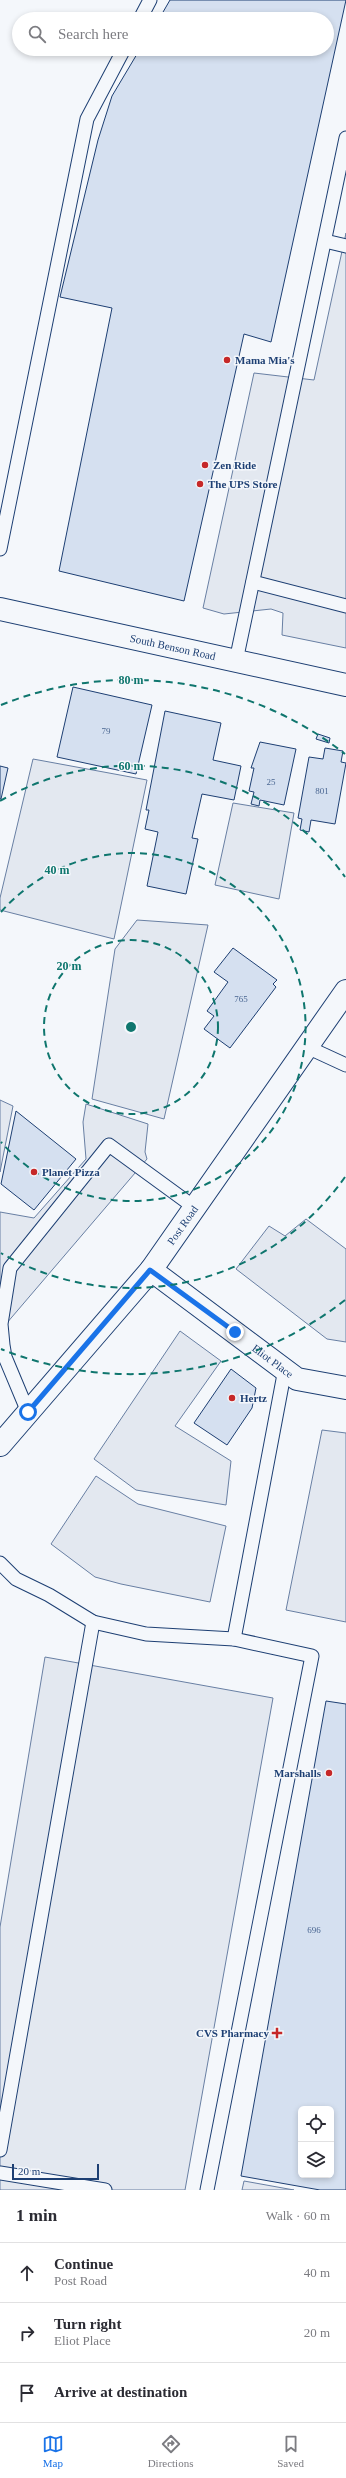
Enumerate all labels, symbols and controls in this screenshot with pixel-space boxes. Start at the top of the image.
search box [12,12,334,56]
icon: search [26,23,48,45]
text: Search here [58,26,128,42]
place label: Mama Mia's [235,354,295,366]
marker: Mama Mia's [222,355,232,365]
place label: Zen Ride [213,459,256,471]
marker: Zen Ride [200,460,210,470]
place label: The UPS Store [208,478,278,490]
marker: The UPS Store [195,479,205,489]
street label: South Benson Road [129,632,217,662]
text: 80 m [119,673,144,687]
house number: 79 [102,726,111,736]
text: 60 m [119,759,144,773]
house number: 25 [267,777,276,787]
house number: 801 [315,786,329,796]
text: 40 m [45,863,70,877]
text: 20 m [57,959,82,973]
house number: 765 [234,994,248,1004]
centre of rings [124,1020,138,1034]
place label: Planet Pizza [42,1166,100,1178]
marker: Planet Pizza [29,1167,39,1177]
street label: Post Road [165,1203,201,1247]
route end [226,1323,244,1341]
street label: Eliot Place [250,1342,296,1380]
place label: Hertz [240,1392,267,1404]
marker: Hertz [227,1393,237,1403]
route start [19,1403,37,1421]
place label: Marshalls [274,1767,322,1779]
marker: Marshalls [324,1768,334,1778]
house number: 696 [307,1925,321,1935]
place label: CVS Pharmacy [196,2027,269,2039]
marker: CVS Pharmacy [272,2028,282,2038]
map controls [298,2106,334,2178]
button: locate [298,2106,334,2142]
button: layers [298,2142,334,2178]
scale bar [12,2162,99,2181]
text: 20 m [18,2165,40,2177]
text: 1 min [16,2206,57,2225]
text: Walk · 60 m [266,2208,330,2223]
text: Continue [54,2256,113,2272]
icon: ahead [16,2262,38,2284]
text: 40 m [304,2265,330,2280]
text: Post Road [54,2273,107,2288]
text: Turn right [54,2316,121,2332]
icon: right [16,2322,38,2344]
text: 20 m [304,2325,330,2340]
text: Eliot Place [54,2333,111,2348]
icon: arrive [16,2382,38,2404]
text: Arrive at destination [54,2384,187,2400]
tab: Map [42,2433,64,2469]
tab: Directions [148,2433,193,2469]
tab: Saved [277,2433,304,2469]

